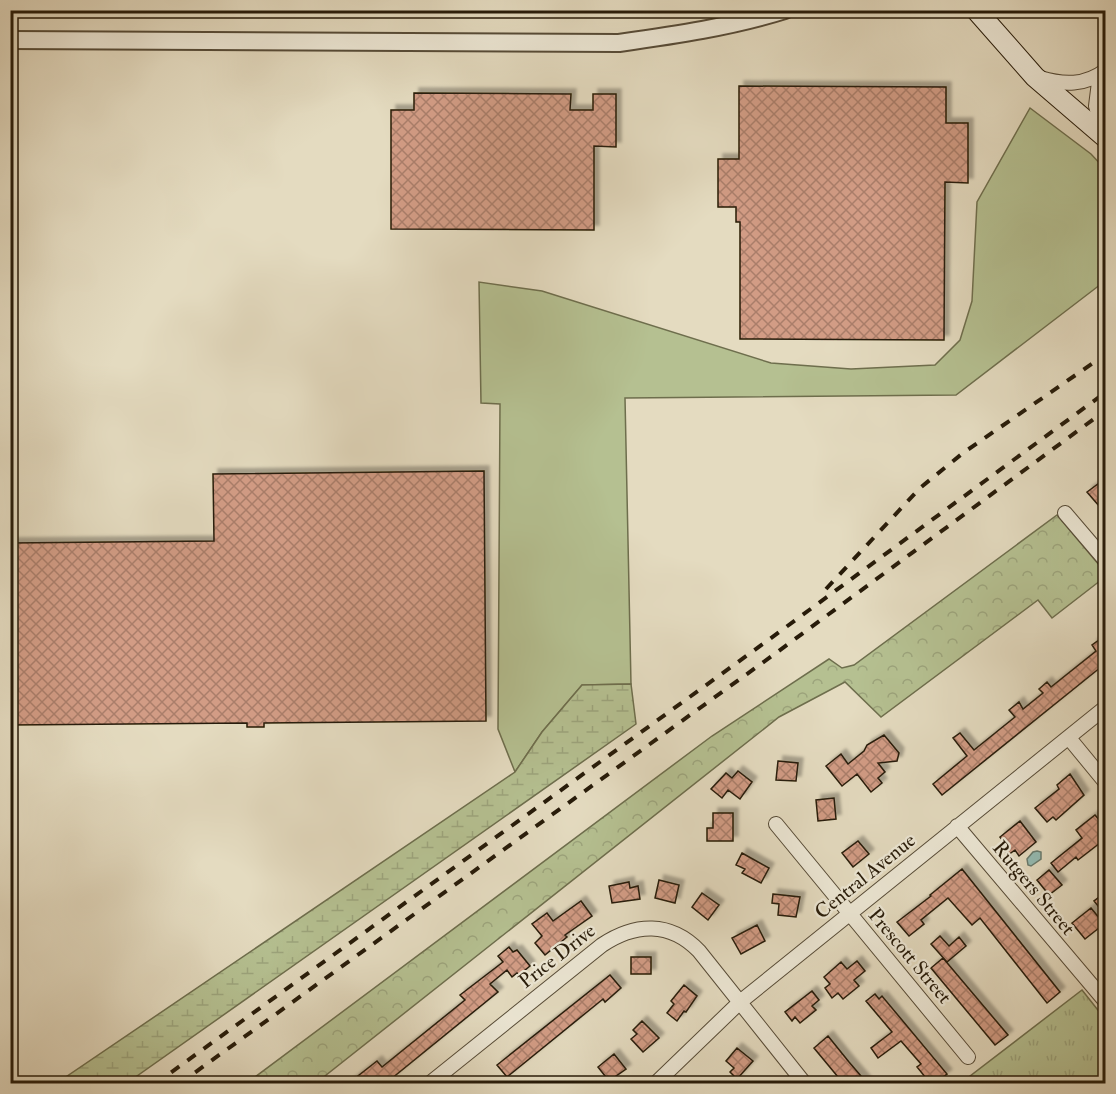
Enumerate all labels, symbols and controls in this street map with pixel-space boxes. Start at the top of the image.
street label: Central Avenue [809,828,921,924]
street label: Rutgers Street [987,836,1081,941]
street label: Prescott Street [863,903,958,1009]
street label: Price Drive [514,918,600,994]

